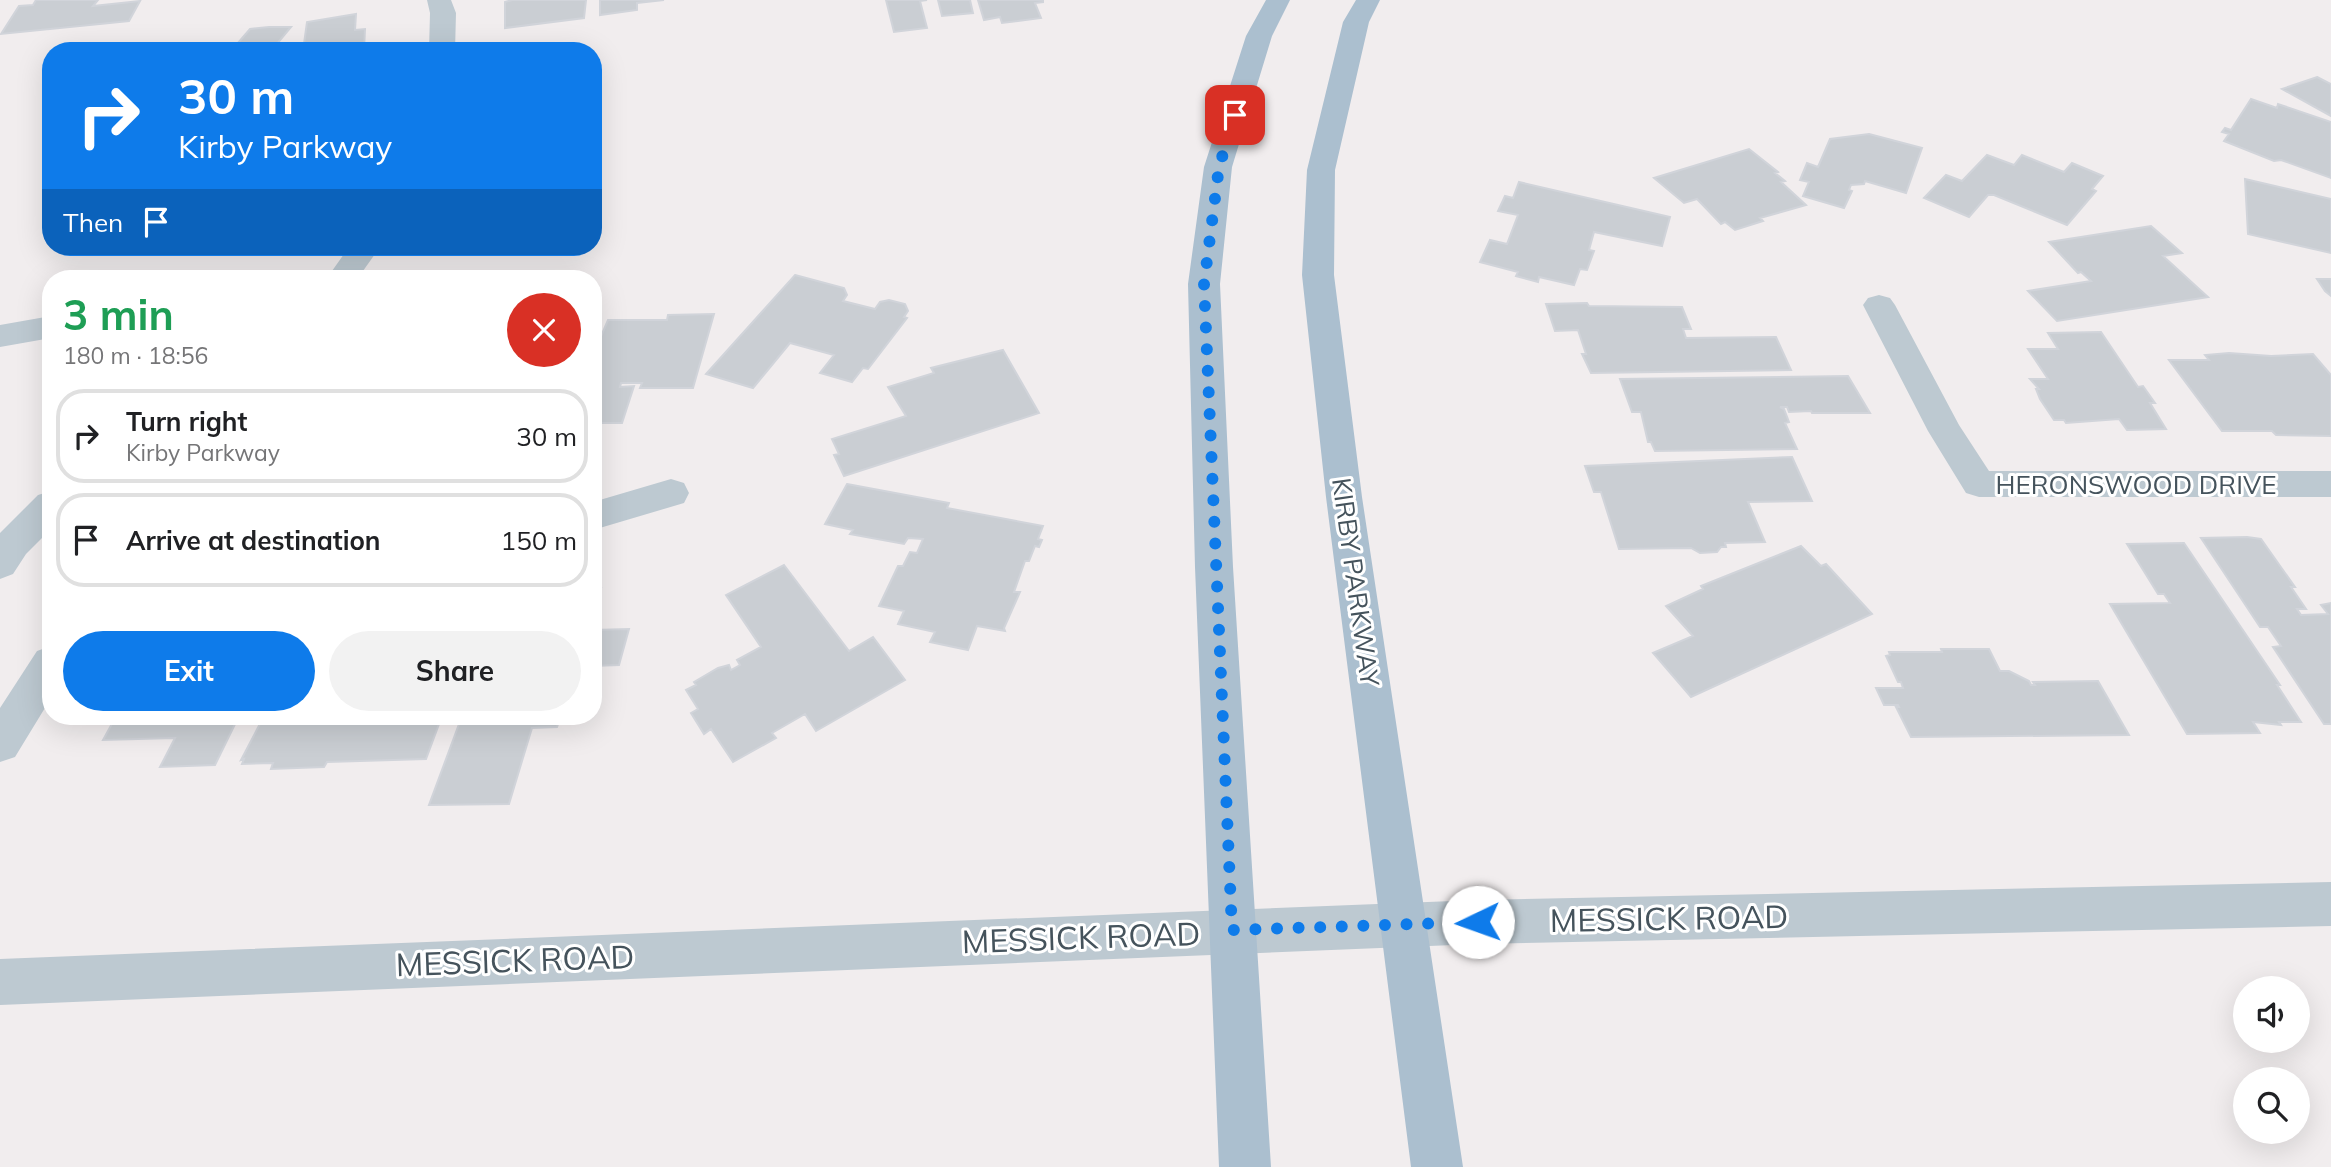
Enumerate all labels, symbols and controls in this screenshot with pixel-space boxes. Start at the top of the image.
text: 30 m [178,65,294,126]
icon: right [63,70,154,161]
pin [1205,85,1265,145]
icon: arrive [1216,96,1254,134]
text: Kirby Parkway [178,126,392,166]
icon: arrive [137,203,175,241]
text: Then [63,206,123,239]
text: 3 min [63,288,174,341]
button: close [507,293,581,367]
text: 180 m · 18:56 [63,341,208,370]
text: Turn right [126,405,247,438]
icon: right [67,417,105,455]
text: 30 m [516,420,577,453]
text: Kirby Parkway [126,438,280,467]
street label: HERONSWOOD DRIVE [1996,468,2276,501]
street label: KIRBY PARKWAY [1325,476,1387,690]
icon: arrive [67,521,105,559]
text: Arrive at destination [126,524,381,557]
text: 150 m [501,524,577,557]
button: Exit [63,631,315,711]
button: Share [329,631,581,711]
position arrow [1441,885,1515,959]
street label: MESSICK ROAD [1549,896,1789,940]
street label: MESSICK ROAD [961,913,1201,961]
street label: MESSICK ROAD [395,936,635,984]
map controls [2233,976,2310,1144]
button: sound [2233,976,2310,1053]
button: search [2233,1067,2310,1144]

